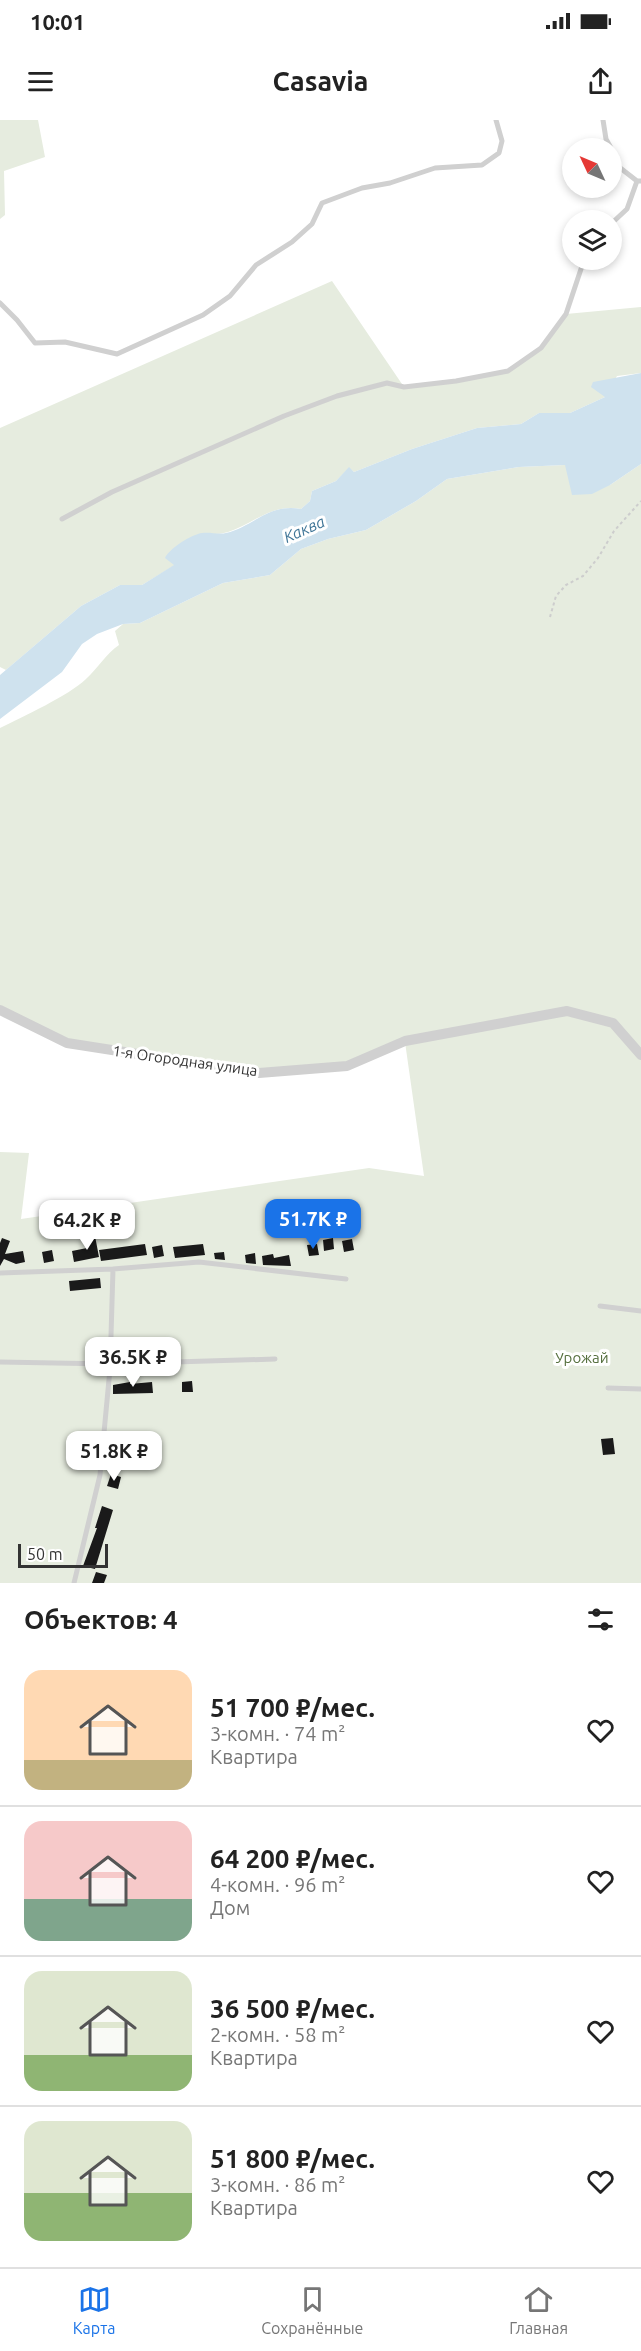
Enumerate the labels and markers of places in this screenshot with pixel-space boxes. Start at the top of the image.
pin: 51.7K ₽ [258,1199,368,1250]
pin: 64.2K ₽ [32,1200,142,1251]
pin: 36.5K ₽ [78,1337,188,1388]
pin: 51.8K ₽ [59,1431,169,1482]

